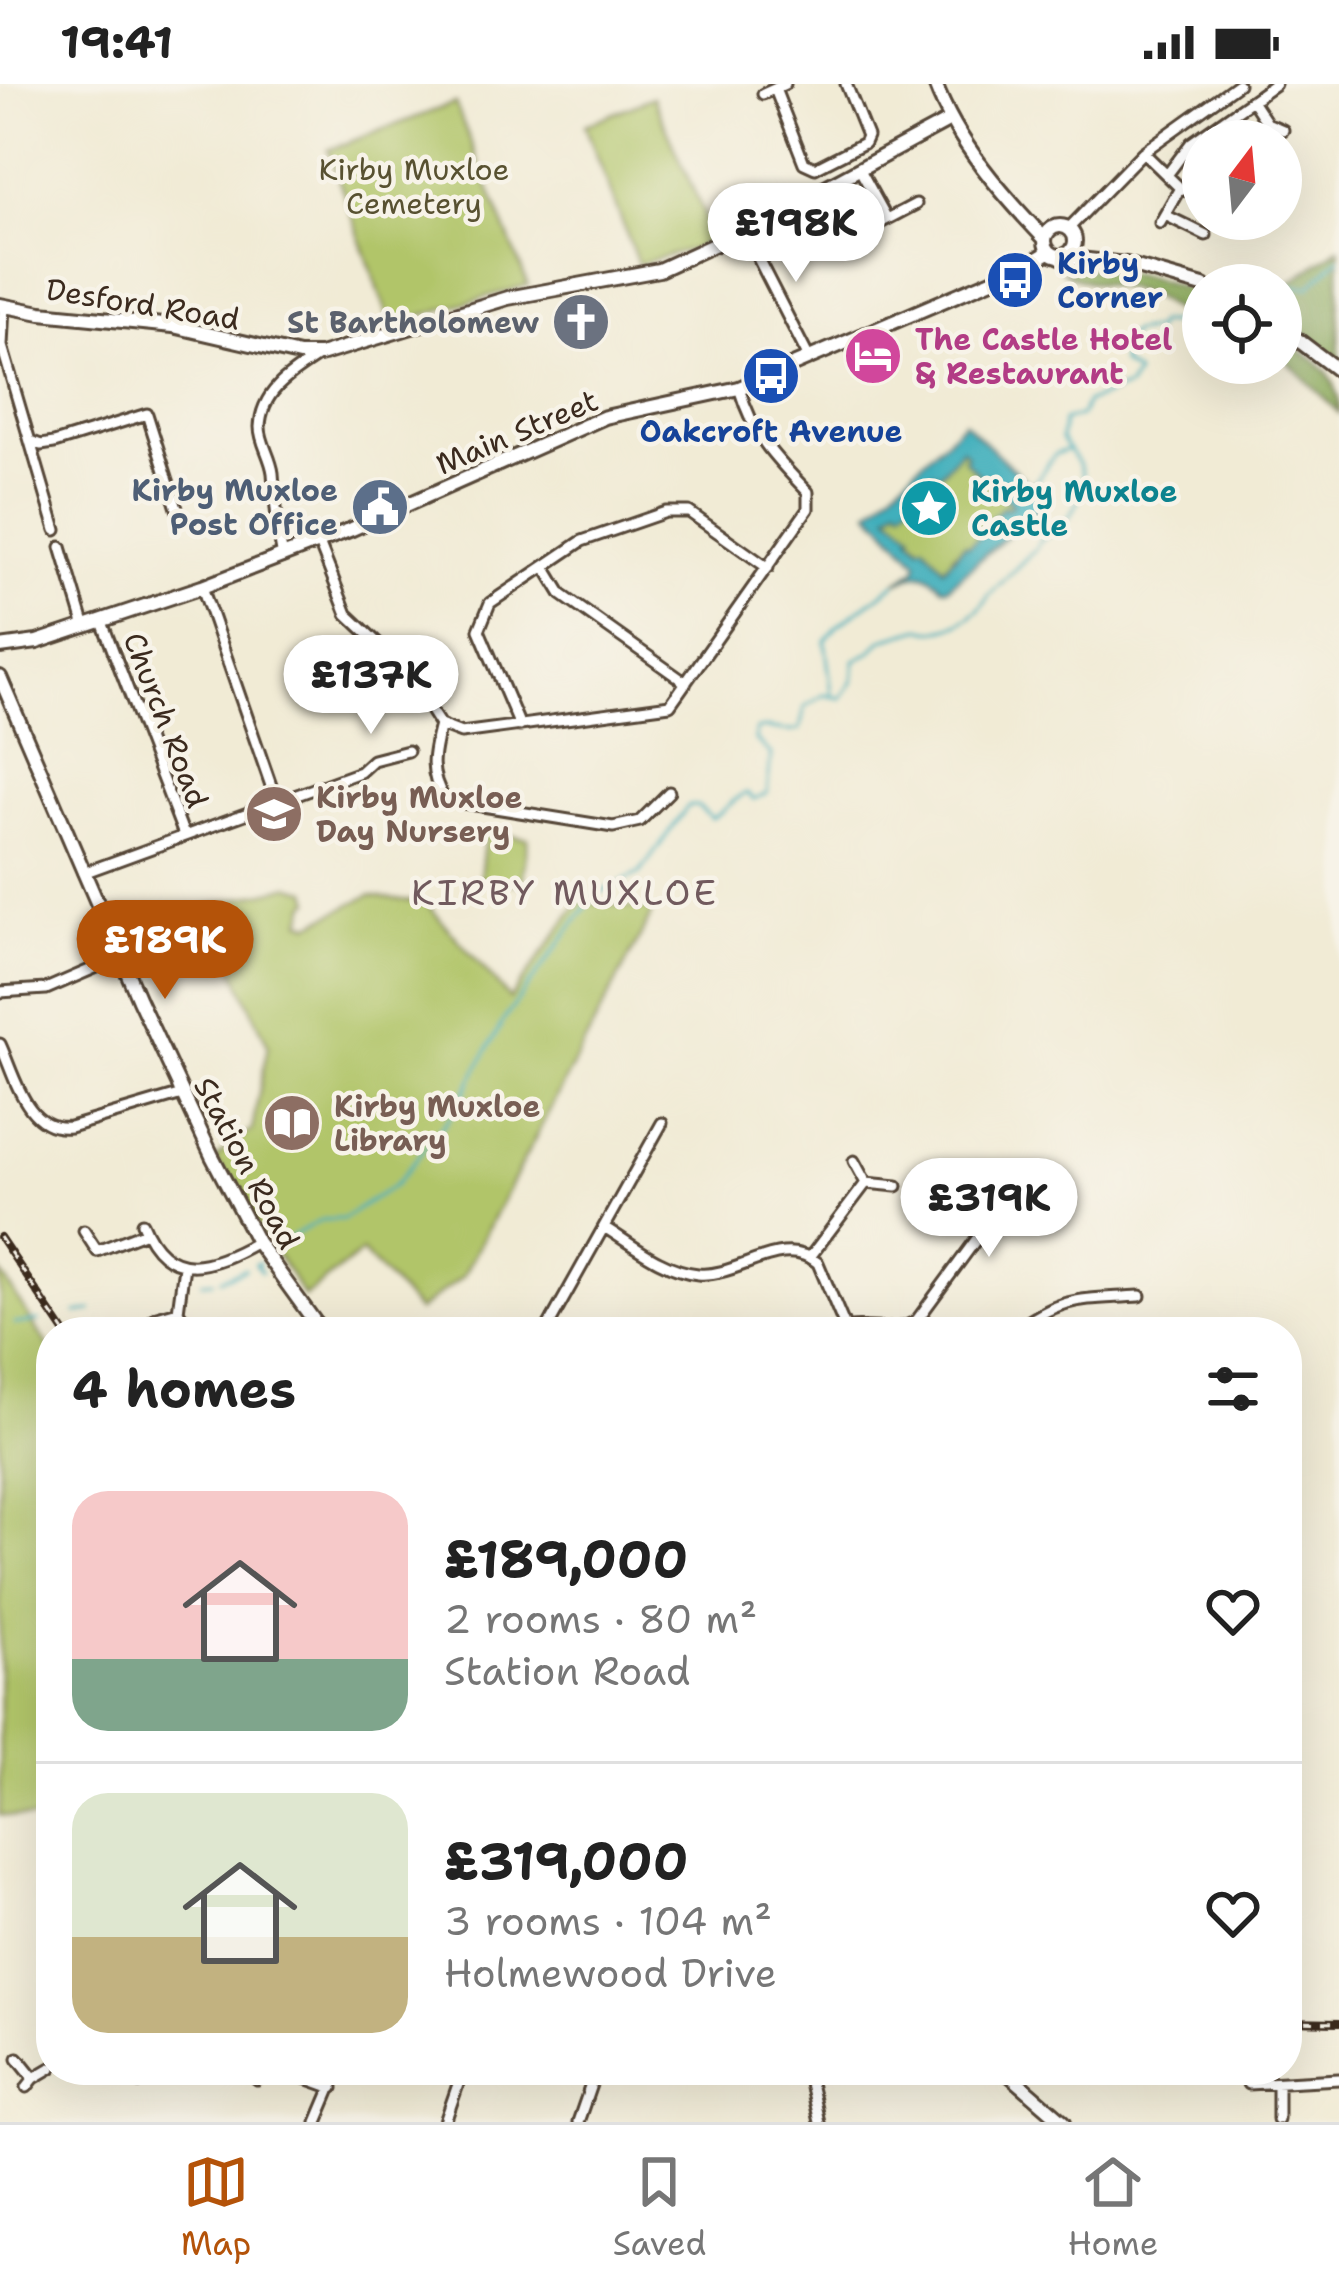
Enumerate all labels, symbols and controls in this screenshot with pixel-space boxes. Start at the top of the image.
text: 19:41 [60,12,173,72]
north arrow [1182,120,1302,240]
map controls [1182,120,1302,384]
park label: Kirby Muxloe Cemetery [318,149,510,224]
pin: £198K [712,183,880,285]
text: £198K [735,196,857,248]
place label: Kirby Corner [1057,243,1163,318]
bus stop icon: Kirby Corner [984,249,1046,311]
button: locate [1182,264,1302,384]
street label: Desford Road [43,268,243,340]
church icon: St Bartholomew [550,291,612,353]
place label: St Bartholomew [287,302,539,343]
place label: The Castle Hotel & Restaurant [915,319,1173,394]
hotel icon: The Castle Hotel & Restaurant [842,325,904,387]
bus stop icon: Oakcroft Avenue [740,345,802,407]
street label: Main Street [430,379,604,485]
place label: Oakcroft Avenue [639,411,903,452]
place label: Kirby Muxloe Post Office [132,470,338,545]
place label: Kirby Muxloe Castle [971,471,1177,546]
public building icon: Kirby Muxloe Post Office [349,476,411,538]
place icon: Kirby Muxloe Castle [898,477,960,539]
street label: Church Road [114,626,218,814]
pin: £137K [287,635,455,737]
text: £137K [311,648,431,700]
place label: Kirby Muxloe Day Nursery [316,777,522,852]
school or university icon: Kirby Muxloe Day Nursery [243,783,305,845]
district label: KIRBY MUXLOE [411,868,719,917]
pin: £189K [81,900,249,1002]
text: £189K [104,913,226,965]
street label: Station Road [184,1070,310,1256]
place label: Kirby Muxloe Library [334,1086,540,1161]
library icon: Kirby Muxloe Library [261,1092,323,1154]
pin: £319K [905,1158,1073,1260]
text: £319K [928,1171,1050,1223]
text: 4 homes [72,1355,296,1423]
icon: filters [1200,1356,1266,1422]
text: £189,000 [444,1525,688,1593]
icon: home [168,1539,312,1683]
icon: heart [1200,1578,1266,1644]
text: 2 rooms · 80 m² [444,1593,757,1645]
text: Station Road [444,1645,691,1697]
text: £319,000 [444,1827,688,1895]
icon: home [168,1841,312,1985]
icon: heart [1200,1880,1266,1946]
text: 3 rooms · 104 m² [444,1895,772,1947]
text: Holmewood Drive [444,1947,777,1999]
tab: Map [181,2149,251,2266]
tab: Saved [613,2149,706,2266]
tab: Home [1068,2149,1158,2266]

